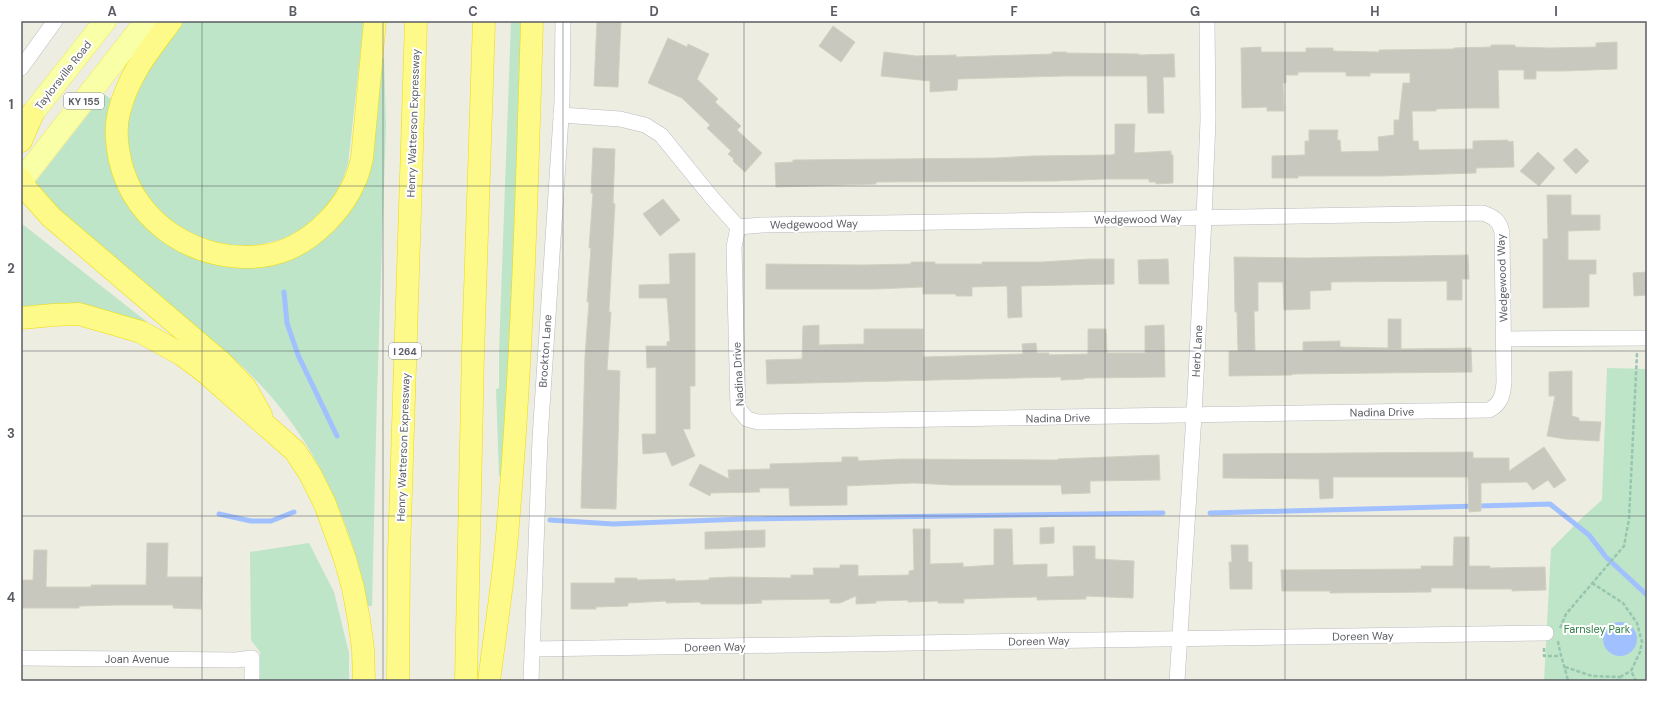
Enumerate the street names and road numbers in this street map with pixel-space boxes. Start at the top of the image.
street label: Taylorsville Road [32,38,94,112]
street label: Henry Watterson Expressway [403,48,423,198]
road number: KY 155 [64,93,104,109]
street label: Wedgewood Way [1094,211,1182,227]
street label: Wedgewood Way [770,216,858,232]
street label: Wedgewood Way [1493,234,1511,322]
street label: Brockton Lane [535,314,555,388]
street label: Herb Lane [1189,325,1205,377]
street label: Nadina Drive [729,341,747,407]
road number: I 264 [389,343,421,359]
street label: Henry Watterson Expressway [393,372,413,522]
street label: Nadina Drive [1350,404,1414,420]
street label: Nadina Drive [1026,410,1090,426]
street label: Doreen Way [1332,628,1394,644]
street label: Doreen Way [1008,633,1070,649]
street label: Doreen Way [684,639,746,655]
street label: Joan Avenue [105,652,169,666]

